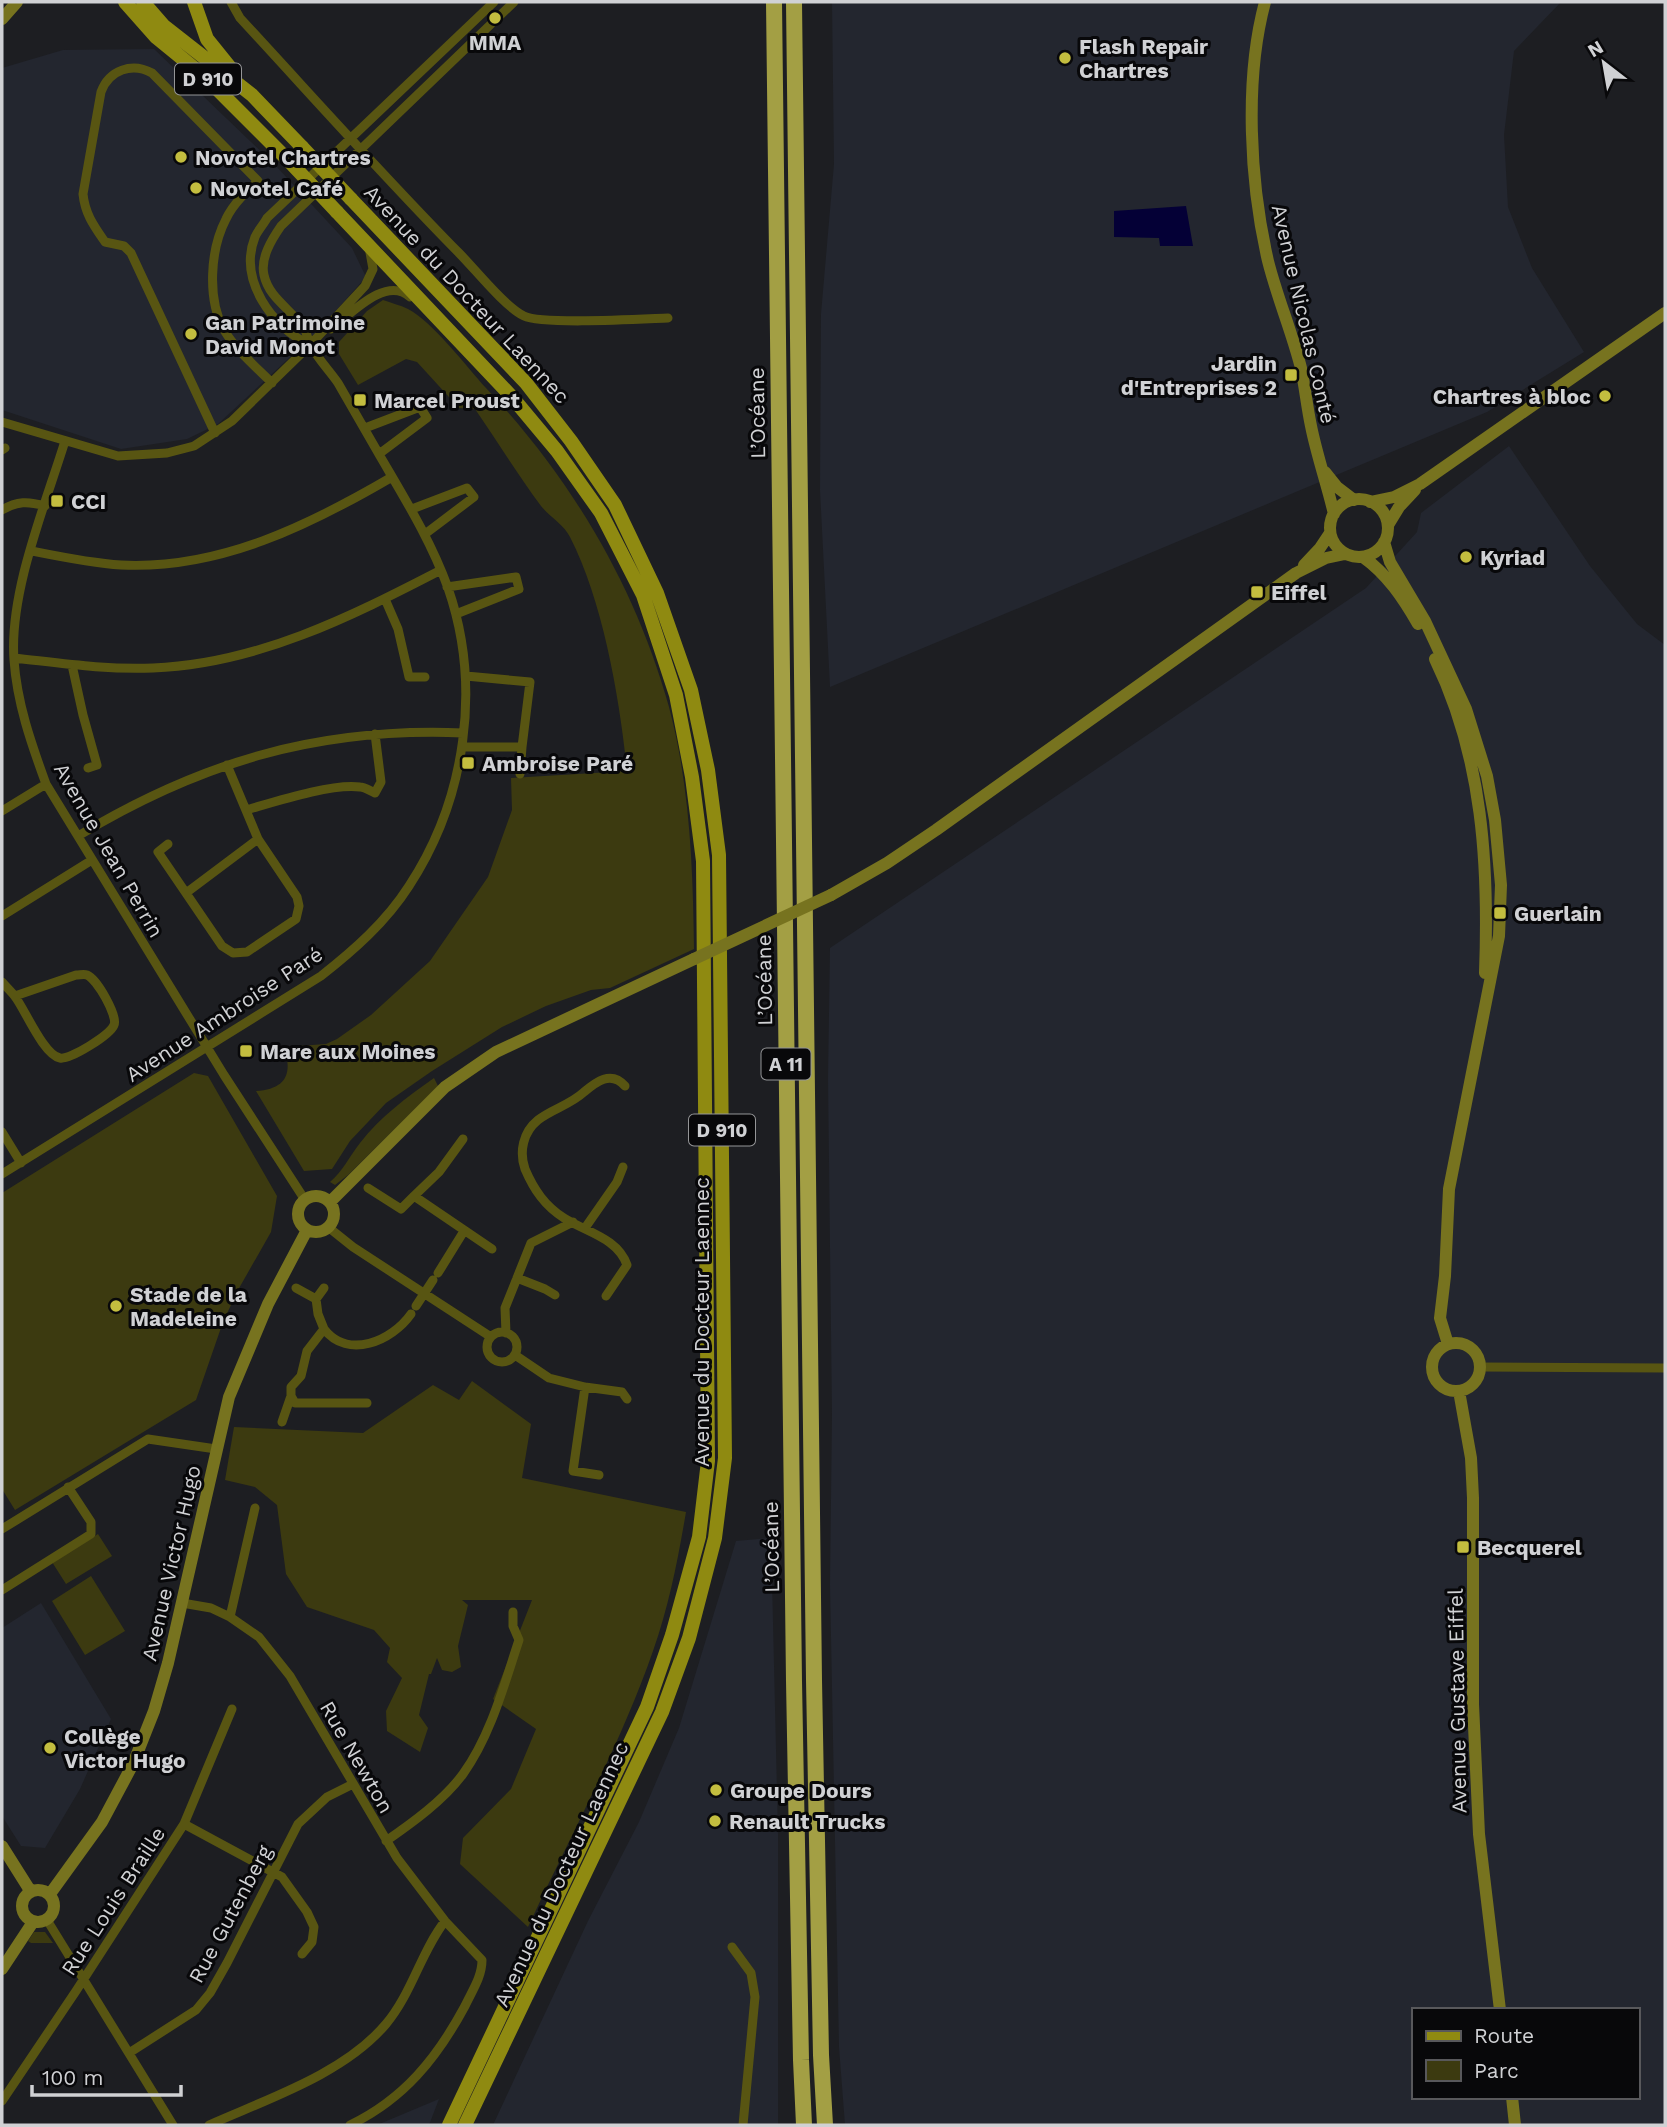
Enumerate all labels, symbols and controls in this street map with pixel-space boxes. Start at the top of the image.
marker: MMA [487,10,503,26]
north arrow [1569,28,1639,98]
place label: MMA [469,30,522,55]
place label: Flash Repair Chartres [1079,34,1208,83]
text: N [1584,35,1607,62]
marker: Flash Repair Chartres [1057,50,1073,66]
road number: D 910 [175,64,241,94]
place label: Novotel Chartres [195,145,371,170]
marker: Novotel Chartres [173,149,189,165]
place label: Novotel Café [210,176,343,201]
marker: Novotel Café [188,180,204,196]
street label: Avenue du Docteur Laennec [359,180,575,408]
street label: Avenue Nicolas Conté [1267,202,1341,426]
place label: Gan Patrimoine David Monot [205,310,365,359]
marker: Gan Patrimoine David Monot [183,326,199,342]
place label: Jardin d'Entreprises 2 [1121,351,1277,400]
street label: L’Océane [744,367,770,459]
marker: Jardin d'Entreprises 2 [1283,367,1299,383]
place label: Chartres à bloc [1433,384,1591,409]
place label: Marcel Proust [374,388,520,413]
marker: Chartres à bloc [1597,388,1613,404]
marker: Marcel Proust [352,392,368,408]
place label: CCI [71,489,106,514]
marker: CCI [49,493,65,509]
place label: Kyriad [1480,545,1545,570]
marker: Kyriad [1458,549,1474,565]
place label: Eiffel [1271,580,1327,605]
marker: Eiffel [1249,584,1265,600]
place label: Ambroise Paré [482,751,633,776]
marker: Ambroise Paré [460,755,476,771]
street label: Avenue Jean Perrin [49,758,169,942]
place label: Guerlain [1514,901,1602,926]
marker: Guerlain [1492,905,1508,921]
street label: L’Océane [751,934,777,1026]
street label: Avenue Ambroise Paré [121,941,327,1087]
place label: Mare aux Moines [260,1039,436,1064]
marker: Mare aux Moines [238,1043,254,1059]
road number: A 11 [762,1048,810,1080]
road number: D 910 [689,1114,755,1146]
street label: Avenue du Docteur Laennec [689,1177,714,1467]
place label: Stade de la Madeleine [130,1282,248,1331]
marker: Stade de la Madeleine [108,1298,124,1314]
street label: Avenue Victor Hugo [136,1463,206,1663]
street label: L’Océane [758,1501,784,1593]
place label: Becquerel [1477,1535,1582,1560]
marker: Becquerel [1455,1539,1471,1555]
street label: Avenue Gustave Eiffel [1443,1588,1471,1814]
street label: Rue Newton [315,1697,399,1817]
place label: Collège Victor Hugo [64,1724,186,1773]
street label: Avenue du Docteur Laennec [488,1737,634,2011]
marker: Collège Victor Hugo [42,1740,58,1756]
place label: Groupe Dours [730,1778,872,1803]
marker: Groupe Dours [708,1782,724,1798]
place label: Renault Trucks [729,1809,885,1834]
marker: Renault Trucks [707,1813,723,1829]
street label: Rue Louis Braille [56,1822,170,1980]
street label: Rue Gutenberg [183,1840,277,1987]
legend [1412,2008,1639,2099]
text: Route [1474,2023,1534,2048]
scale bar [32,2054,180,2098]
text: Parc [1474,2058,1519,2083]
text: 100 m [42,2065,104,2090]

